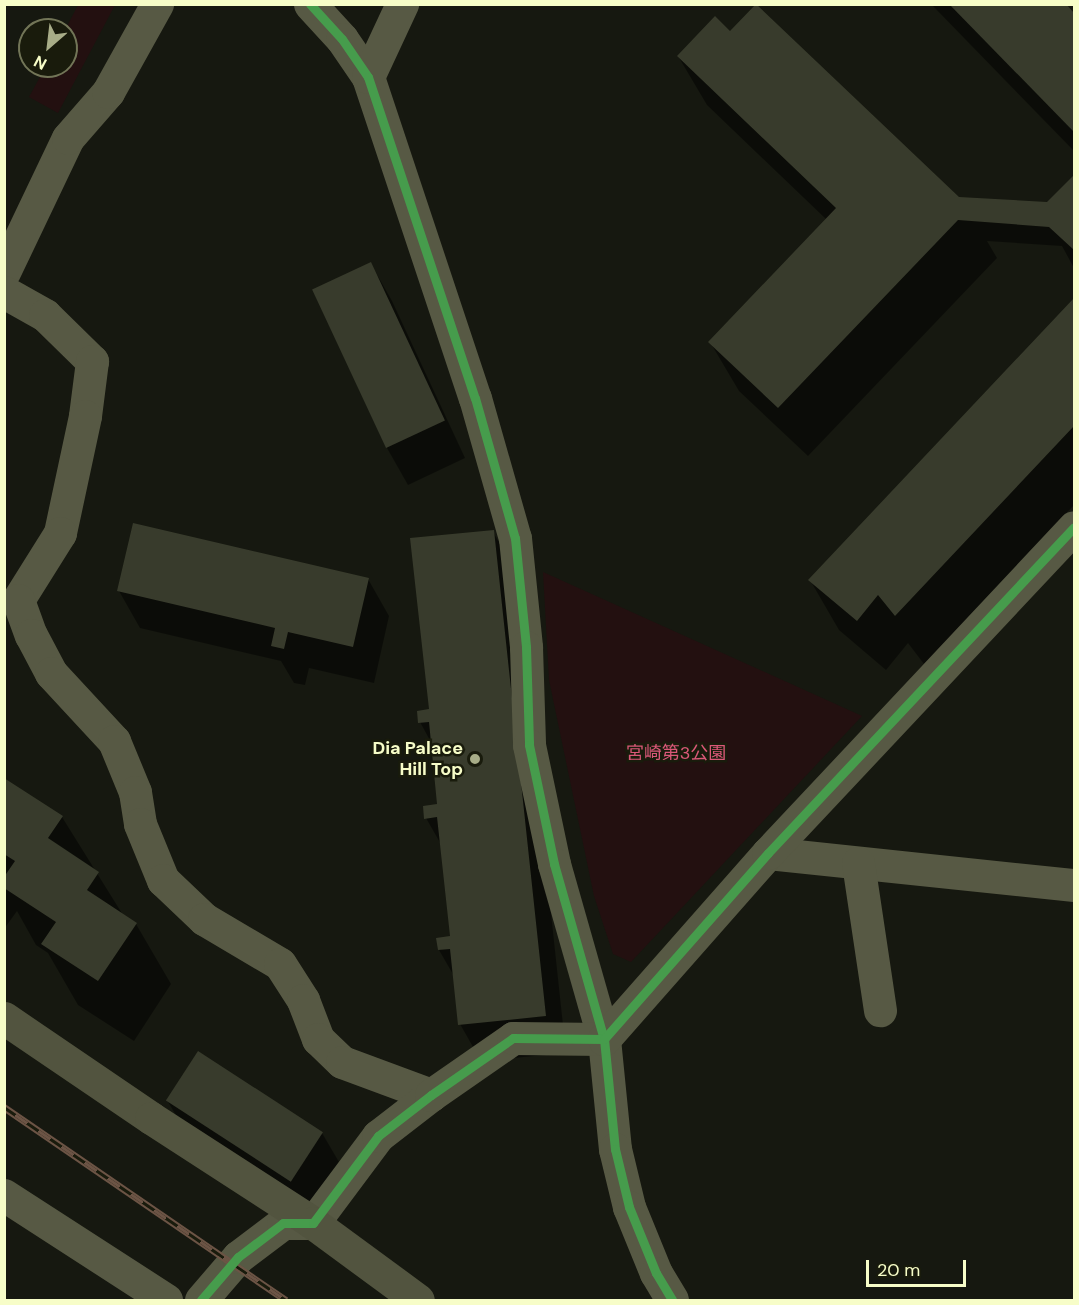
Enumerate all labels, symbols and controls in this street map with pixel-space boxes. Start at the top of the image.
north arrow [18,18,78,78]
text: N [30,51,50,75]
place label: Dia Palace Hill Top [372,738,463,780]
park label: 宮崎第3公園 [626,742,726,764]
marker: Dia Palace Hill Top [468,752,482,766]
scale bar [869,1248,970,1286]
text: 20 m [877,1258,920,1282]

